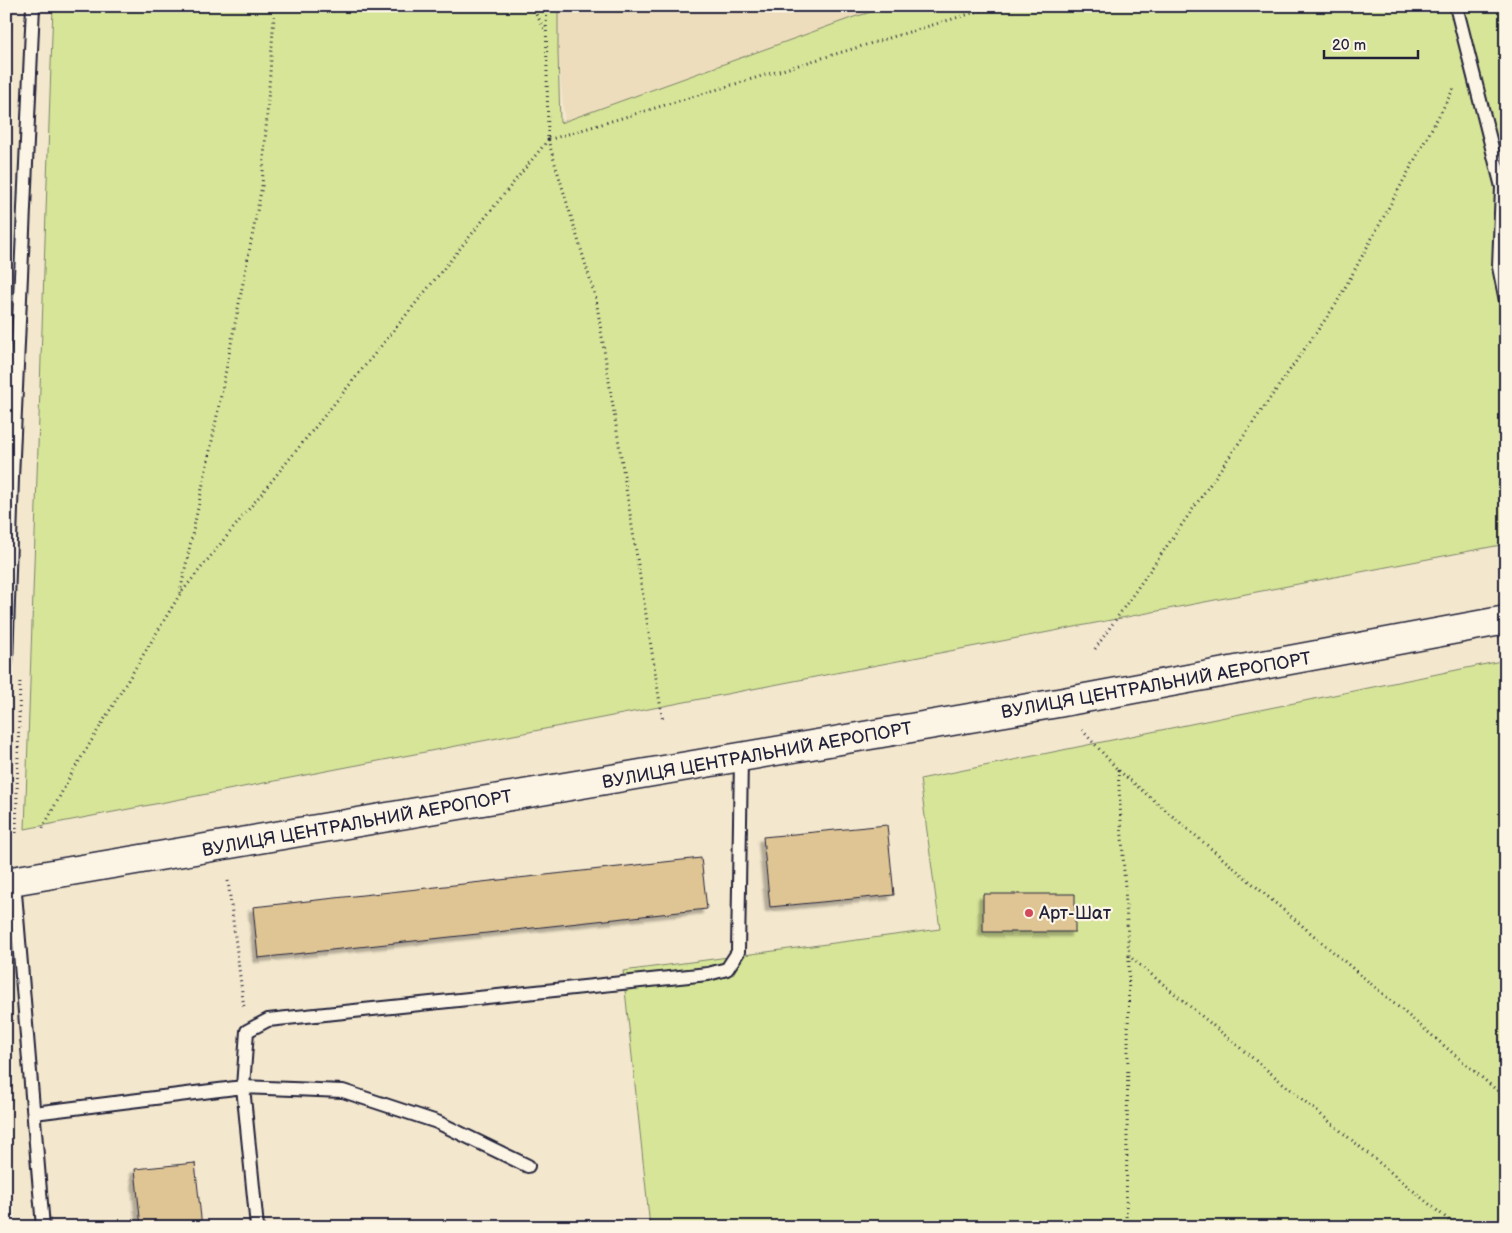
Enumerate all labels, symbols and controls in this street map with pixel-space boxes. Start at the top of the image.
scale bar [1324,28,1418,60]
text: 20 m [1332,36,1366,55]
street label: ВУЛИЦЯ ЦЕНТРАЛЬНИЙ АЕРОПОРТ [1000,648,1313,723]
street label: ВУЛИЦЯ ЦЕНТРАЛЬНИЙ АЕРОПОРТ [601,718,914,793]
street label: ВУЛИЦЯ ЦЕНТРАЛЬНИЙ АЕРОПОРТ [201,786,514,861]
place label: Арт-Шат [1038,903,1112,924]
marker: Арт-Шат [1023,907,1035,919]

